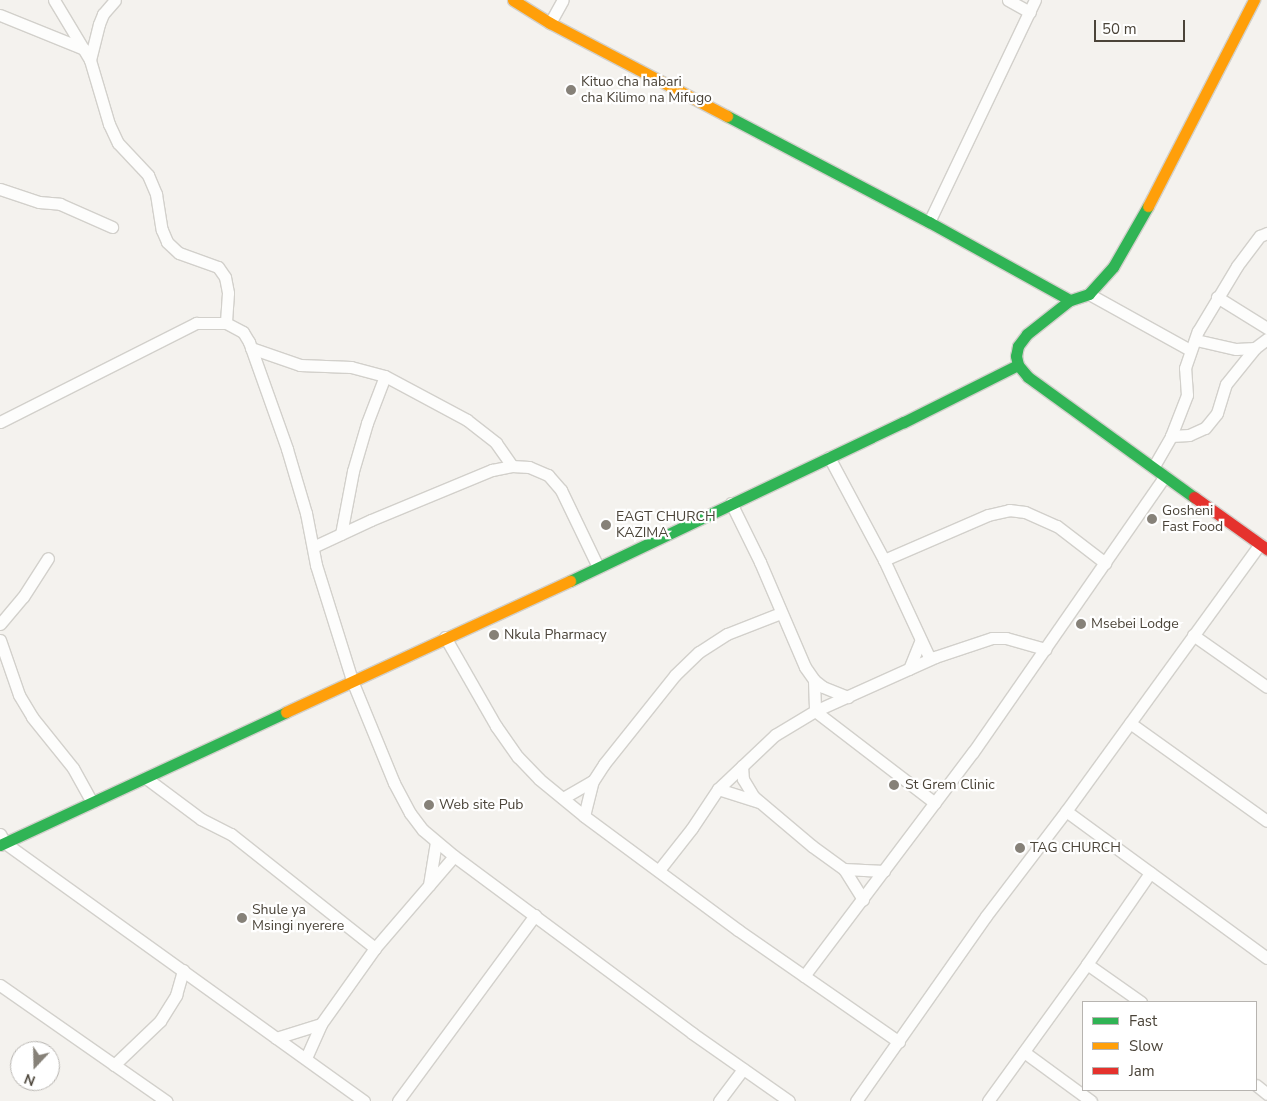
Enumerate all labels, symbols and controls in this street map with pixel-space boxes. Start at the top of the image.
scale bar [1097,10,1188,42]
text: 50 m [1102,19,1137,39]
place label: Kituo cha habari cha Kilimo na Mifugo [581,74,712,106]
marker: Kituo cha habari cha Kilimo na Mifugo [565,84,577,96]
place label: Gosheni Fast Food [1162,503,1223,536]
place label: EAGT CHURCH KAZIMA [616,509,716,542]
marker: Gosheni Fast Food [1146,513,1158,525]
marker: EAGT CHURCH KAZIMA [600,519,612,531]
place label: Msebei Lodge [1091,616,1179,632]
marker: Msebei Lodge [1075,618,1087,630]
place label: Nkula Pharmacy [504,627,607,643]
marker: Nkula Pharmacy [488,629,500,641]
place label: St Grem Clinic [905,777,995,793]
marker: St Grem Clinic [887,778,901,792]
place label: Web site Pub [439,797,523,813]
marker: Web site Pub [423,799,435,811]
place label: TAG CHURCH [1030,840,1121,856]
marker: TAG CHURCH [1014,842,1026,854]
place label: Shule ya Msingi nyerere [252,902,344,934]
marker: Shule ya Msingi nyerere [236,912,248,924]
legend [1082,1001,1257,1091]
text: Fast [1129,1011,1157,1031]
text: Slow [1129,1036,1163,1056]
north arrow [10,1041,60,1091]
text: Jam [1129,1061,1155,1081]
text: N [22,1069,38,1090]

